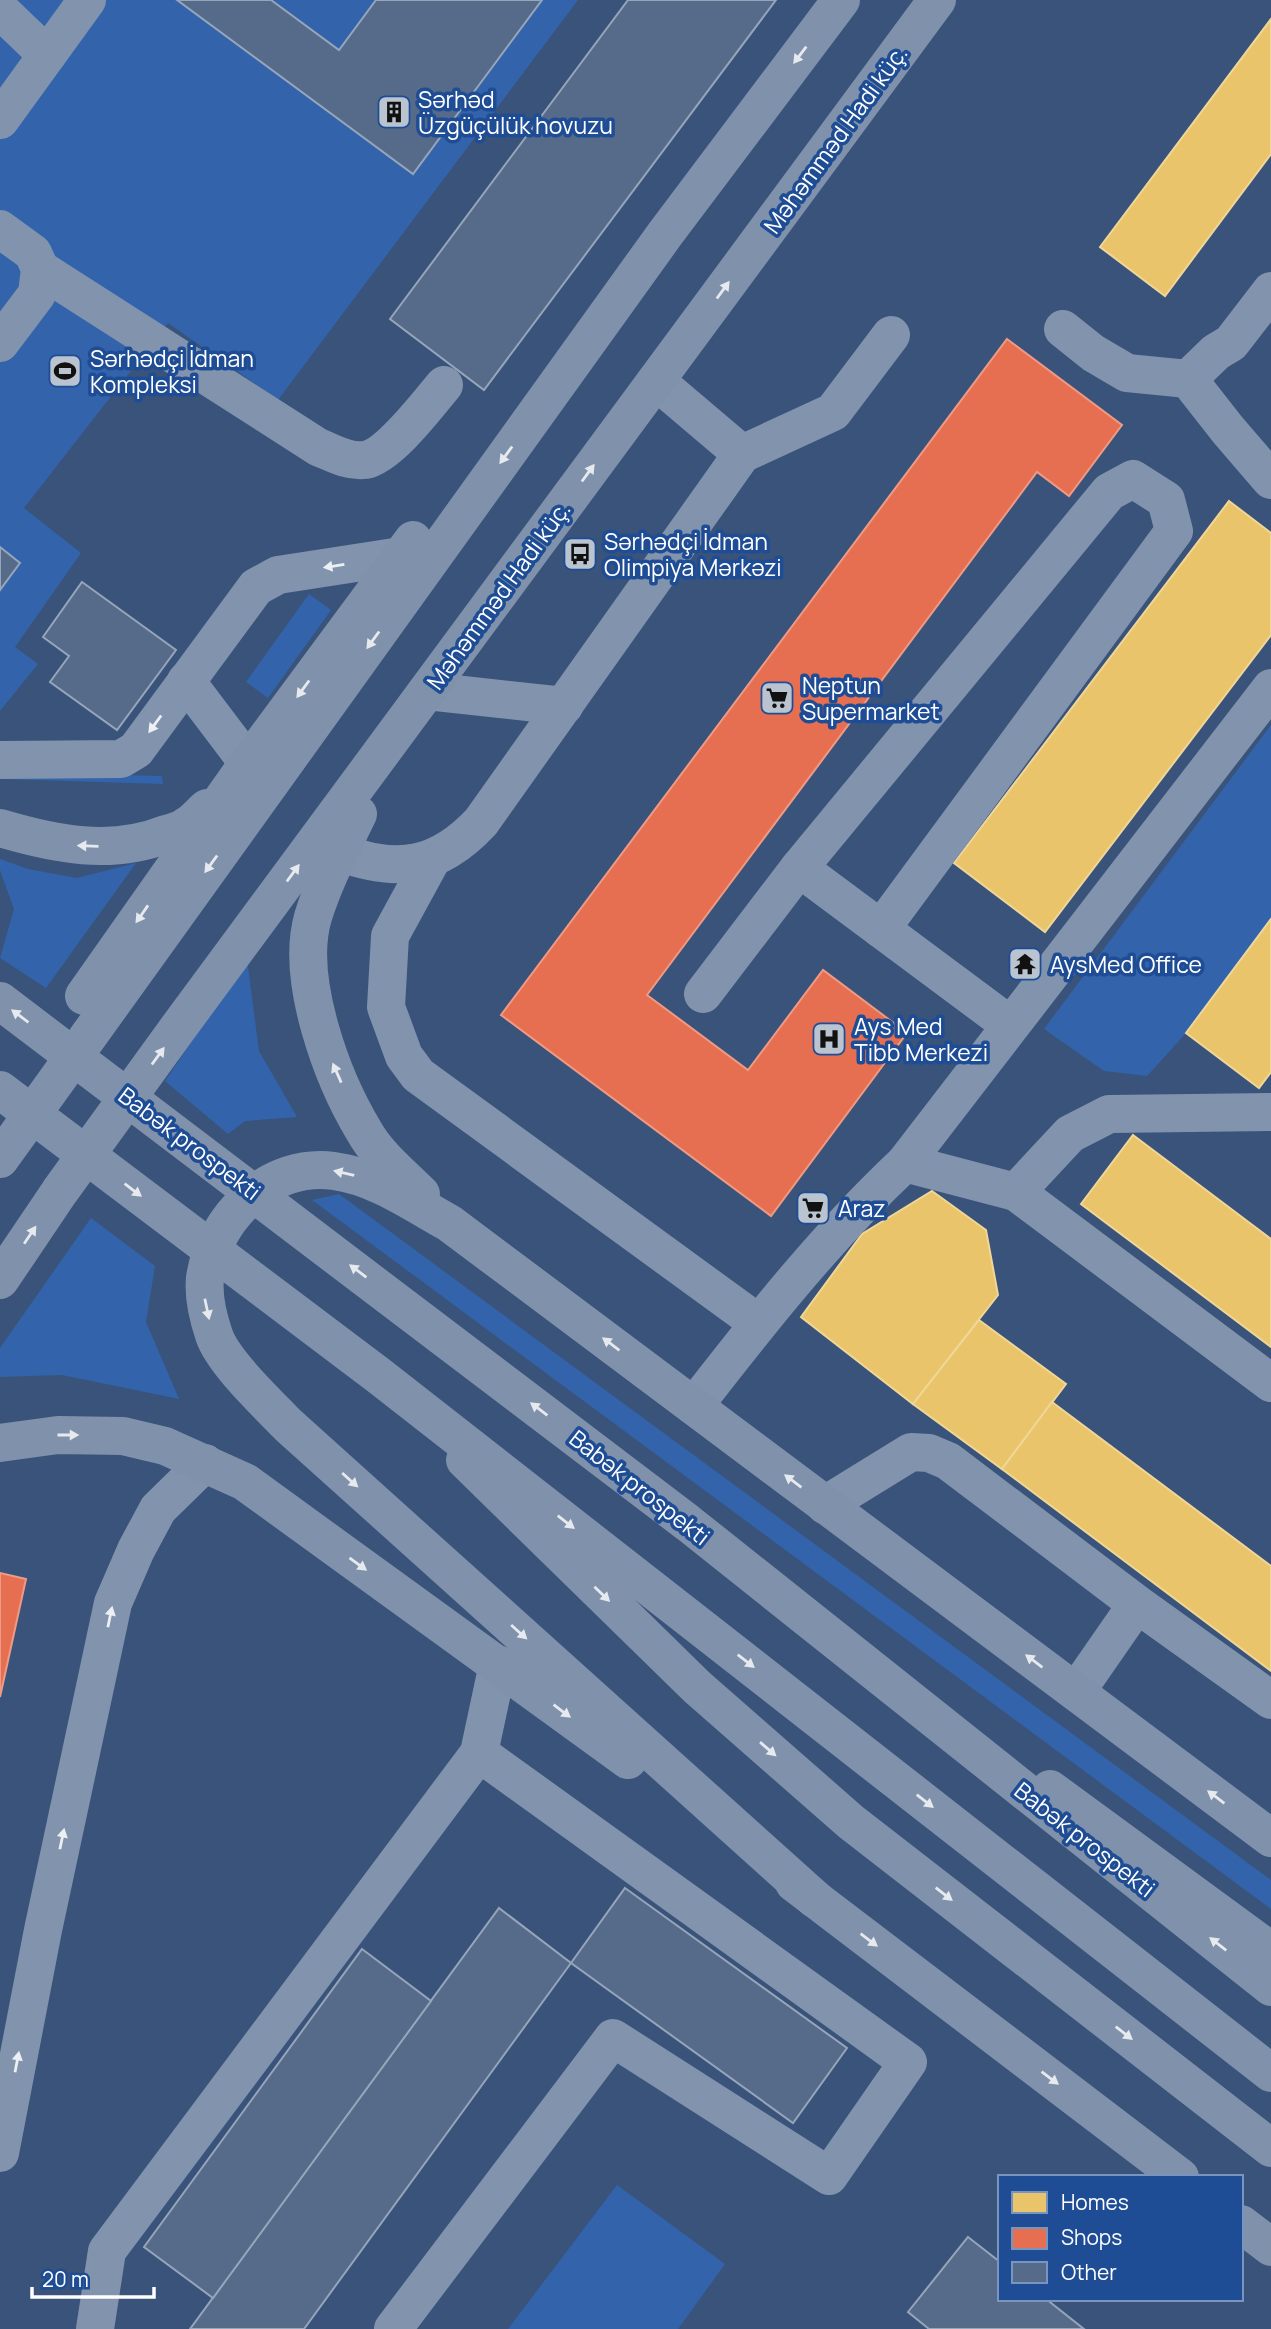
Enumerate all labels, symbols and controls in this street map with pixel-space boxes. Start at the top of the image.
street label: Məhəmməd Hadi küç. [756,38,914,240]
one-way arrow [793,45,807,64]
place label: Sərhəd Üzgüçülük hovuzu [418,83,613,141]
building icon: Sərhəd Üzgüçülük hovuzu [375,93,413,131]
one-way arrow [716,281,730,299]
place label: Sərhədçi İdman Kompleksi [90,342,254,400]
sports icon: Sərhədçi İdman Kompleksi [46,352,84,390]
one-way arrow [499,446,513,464]
one-way arrow [581,464,595,483]
street label: Məhəmməd Hadi küç. [419,494,577,696]
place label: Sərhədçi İdman Olimpiya Mərkəzi [604,525,782,583]
bus stop icon: Sərhədçi İdman Olimpiya Mərkəzi [561,535,599,573]
one-way arrow [322,561,344,572]
one-way arrow [366,631,380,649]
place label: Neptun Supermarket [802,669,940,727]
supermarket icon: Neptun Supermarket [758,679,796,717]
one-way arrow [296,680,310,698]
one-way arrow [147,715,162,733]
one-way arrow [77,840,99,851]
one-way arrow [204,855,218,873]
one-way arrow [286,864,300,882]
one-way arrow [135,905,149,923]
temple icon: AysMed Office [1006,945,1044,983]
place label: AysMed Office [1050,948,1202,980]
one-way arrow [11,1009,29,1023]
place label: Ays Med Tibb Merkezi [854,1010,988,1068]
hospital icon: Ays Med Tibb Merkezi [810,1020,848,1058]
one-way arrow [151,1047,165,1065]
one-way arrow [331,1062,342,1083]
street label: Babək prospekti [112,1079,268,1207]
one-way arrow [333,1167,355,1178]
one-way arrow [123,1182,141,1197]
supermarket icon: Araz [794,1189,832,1227]
place label: Araz [838,1192,885,1224]
one-way arrow [23,1226,37,1244]
one-way arrow [349,1265,367,1279]
one-way arrow [202,1298,213,1320]
one-way arrow [602,1338,620,1352]
one-way arrow [530,1402,548,1417]
street label: Babək prospekti [563,1422,717,1552]
one-way arrow [57,1429,79,1441]
one-way arrow [341,1472,358,1488]
one-way arrow [784,1474,802,1488]
one-way arrow [557,1514,575,1529]
one-way arrow [349,1556,367,1570]
one-way arrow [593,1586,610,1602]
one-way arrow [105,1606,116,1628]
one-way arrow [510,1624,527,1640]
one-way arrow [736,1654,754,1669]
one-way arrow [1025,1654,1043,1668]
one-way arrow [553,1704,571,1718]
one-way arrow [760,1741,777,1756]
street label: Babək prospekti [1008,1774,1162,1904]
one-way arrow [1208,1790,1226,1805]
one-way arrow [916,1794,934,1809]
one-way arrow [57,1828,68,1850]
one-way arrow [935,1886,953,1900]
one-way arrow [860,1933,879,1947]
one-way arrow [1209,1937,1227,1952]
one-way arrow [1114,2026,1132,2041]
one-way arrow [12,2051,23,2073]
one-way arrow [1041,2071,1059,2085]
legend [998,2175,1243,2301]
text: Homes [1061,2188,1129,2216]
text: Shops [1061,2223,1122,2251]
scale bar [32,2256,154,2300]
text: Other [1061,2258,1117,2286]
text: 20 m [42,2265,89,2293]

